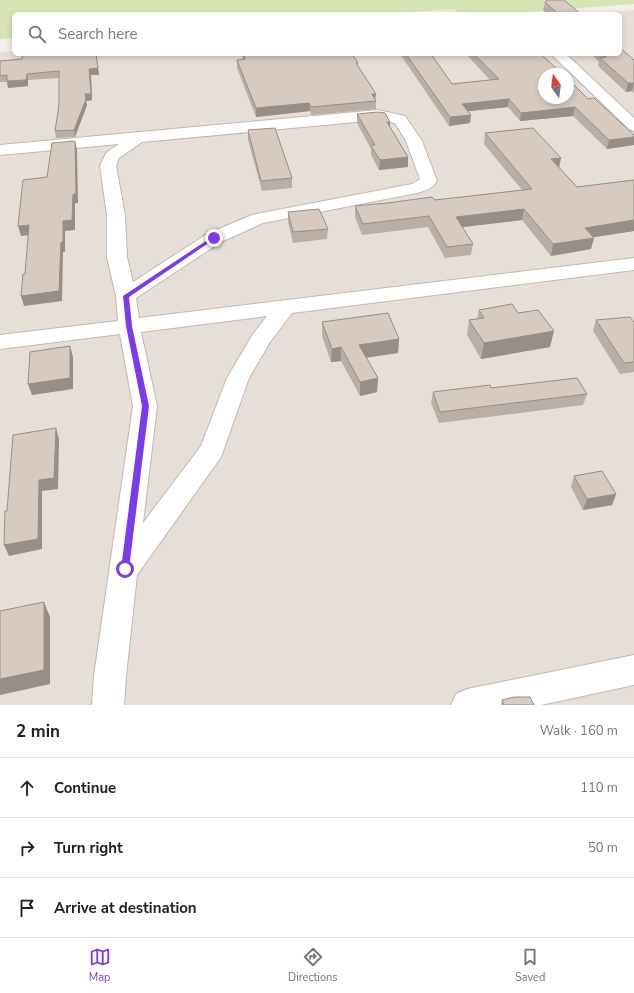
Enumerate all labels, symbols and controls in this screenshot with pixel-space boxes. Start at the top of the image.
search box [12,12,622,56]
icon: search [26,23,48,45]
text: Search here [58,24,138,44]
north arrow [538,68,574,104]
route end [205,229,223,247]
route start [116,560,134,578]
text: 2 min [16,720,60,743]
text: Walk · 160 m [540,722,618,740]
icon: ahead [16,777,38,799]
text: Continue [54,778,116,798]
text: 110 m [580,779,618,797]
icon: right [16,837,38,859]
text: Turn right [54,838,123,858]
text: 50 m [588,839,618,857]
icon: arrive [16,897,38,919]
text: Arrive at destination [54,898,197,918]
tab: Map [89,946,111,985]
tab: Directions [288,946,338,985]
tab: Saved [515,946,545,985]

